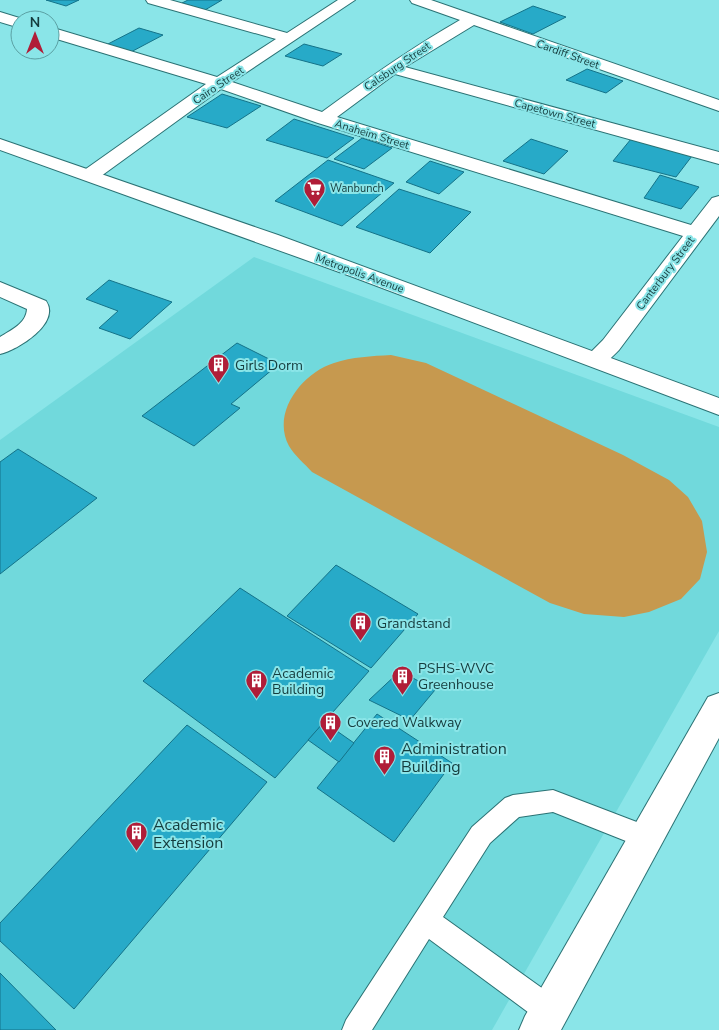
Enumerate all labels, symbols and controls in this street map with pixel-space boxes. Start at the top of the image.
north arrow [10,10,60,60]
text: N [30,13,40,32]
street label: Cardiff Street [534,36,601,73]
street label: Calsburg Street [361,39,434,94]
street label: Cairo Street [190,63,247,108]
street label: Capetown Street [513,95,597,132]
street label: Anaheim Street [333,116,411,153]
supermarket icon: Wanbunch [302,176,326,207]
place label: Wanbunch [330,181,384,196]
street label: Canterbury Street [633,233,698,313]
street label: Metropolis Avenue [314,251,406,296]
building icon: Girls Dorm [207,353,231,384]
place label: Girls Dorm [235,356,303,375]
building icon: Grandstand [349,611,373,642]
place label: Grandstand [377,614,451,633]
place label: PSHS-WVC Greenhouse [418,659,494,694]
place label: Academic Building [272,664,334,699]
building icon: PSHS-WVC Greenhouse [390,664,414,695]
building icon: Academic Building [244,669,268,700]
building icon: Covered Walkway [319,710,343,741]
place label: Covered Walkway [347,713,462,732]
place label: Administration Building [401,738,507,778]
building icon: Administration Building [373,745,397,776]
place label: Academic Extension [153,814,224,854]
building icon: Academic Extension [125,821,149,852]

